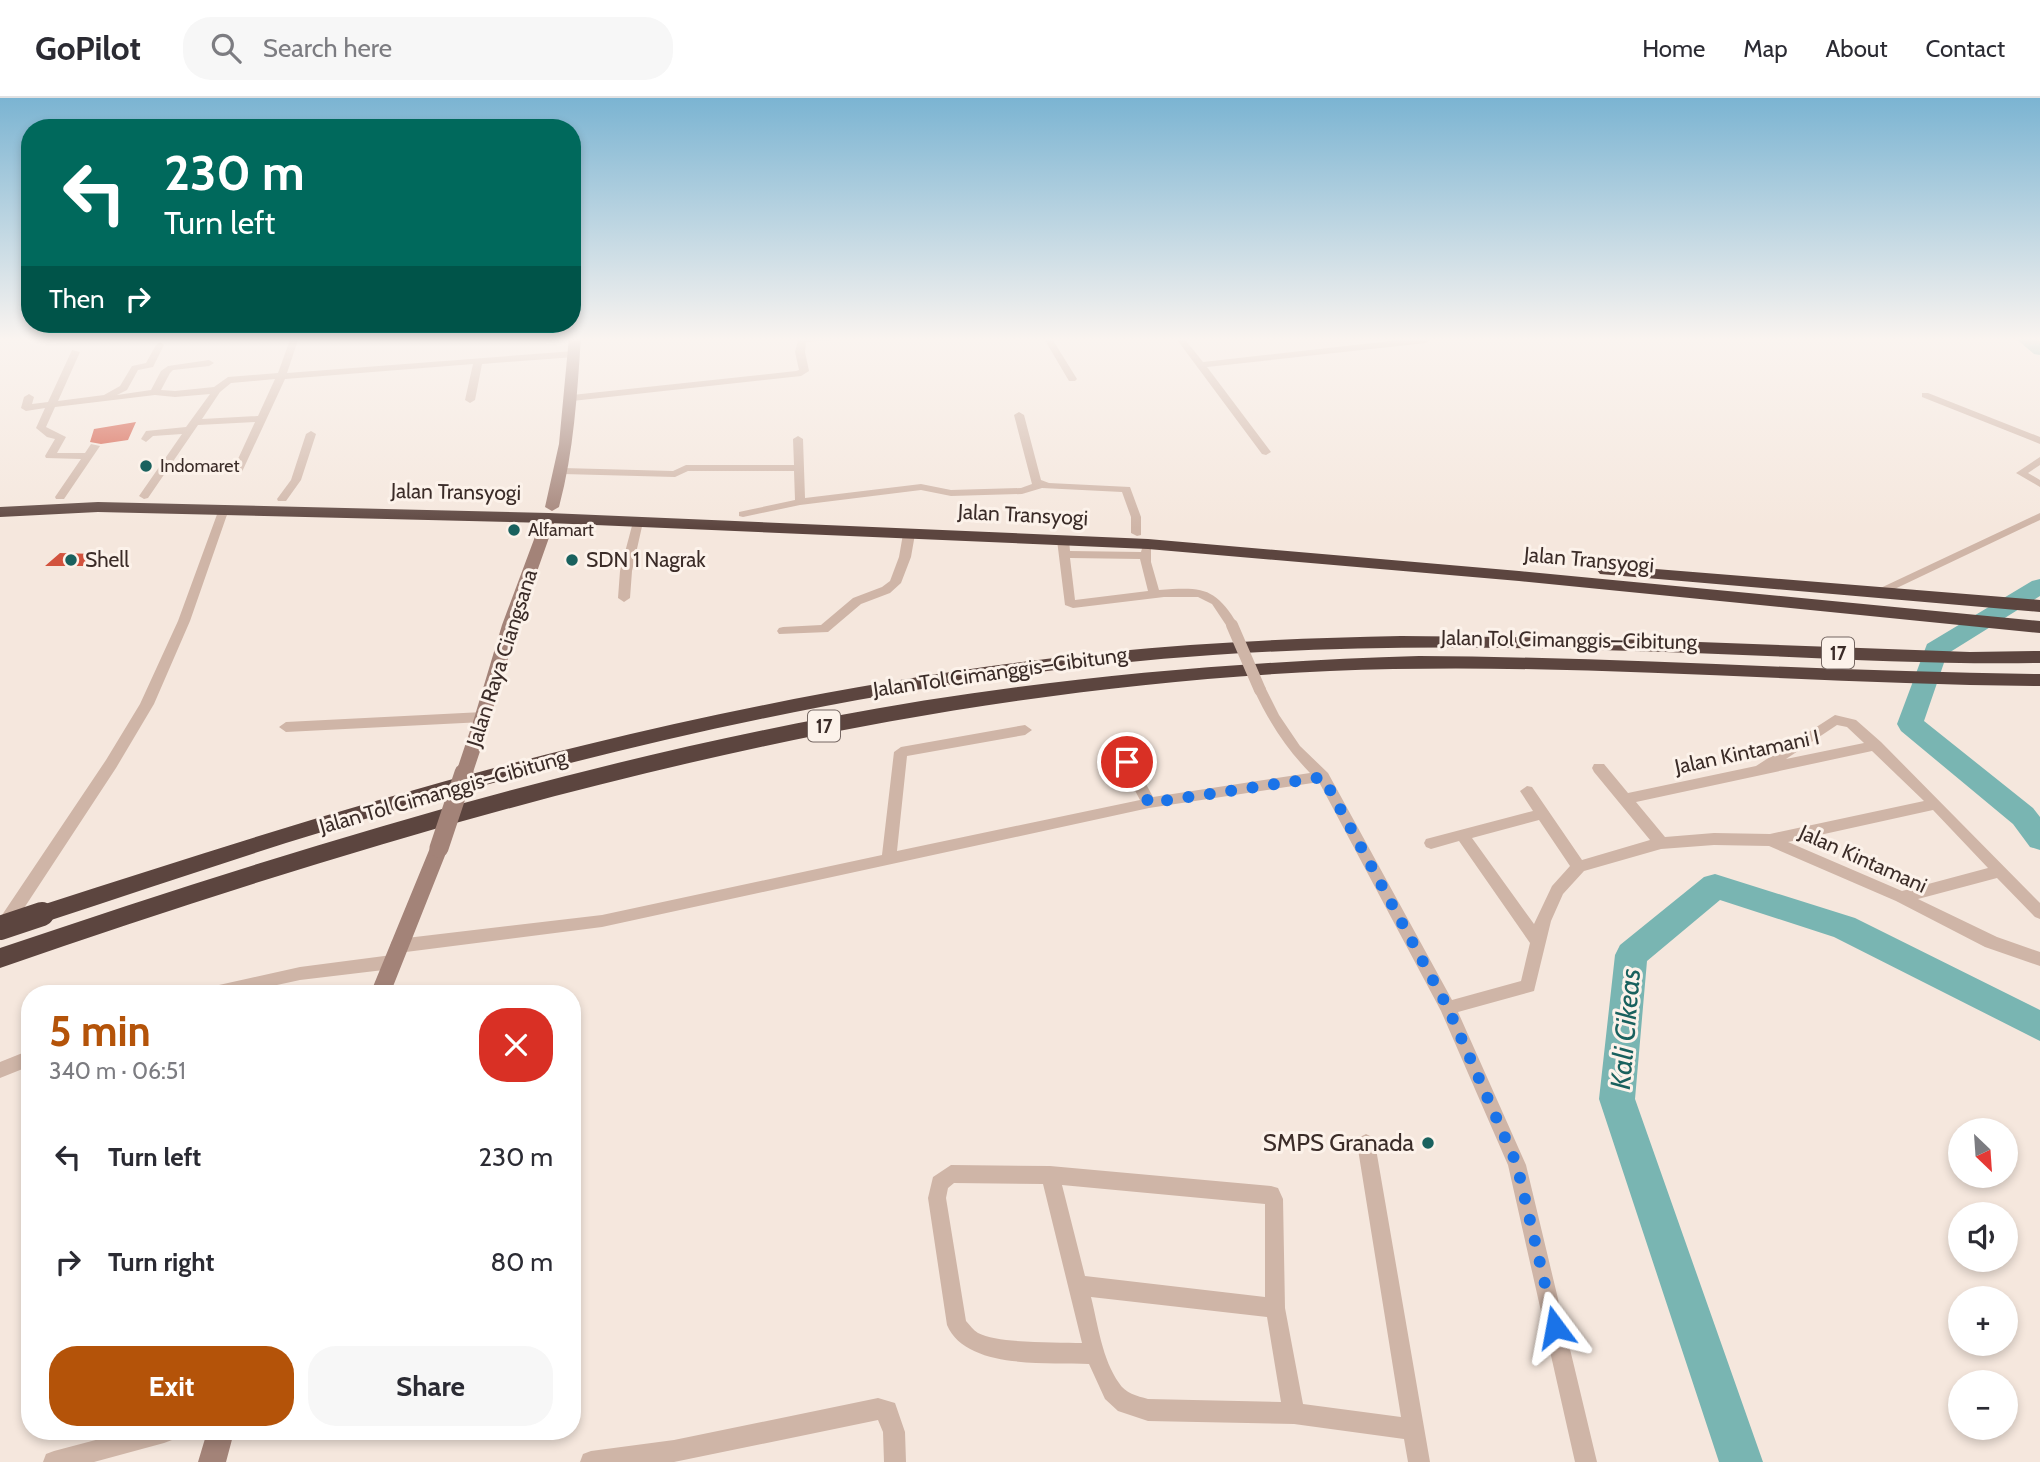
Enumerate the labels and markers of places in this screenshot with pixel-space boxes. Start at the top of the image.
place label: Indomaret [160,455,240,477]
marker: Indomaret [138,458,154,474]
place label: Alfamart [528,519,594,541]
marker: Alfamart [506,522,522,538]
place label: Shell [85,547,129,572]
place label: SDN 1 Nagrak [586,547,706,572]
marker: Shell [63,552,79,568]
marker: SDN 1 Nagrak [564,552,580,568]
pin [1097,732,1157,792]
place label: SMPS Granada [1263,1128,1414,1157]
marker: SMPS Granada [1420,1135,1436,1151]

